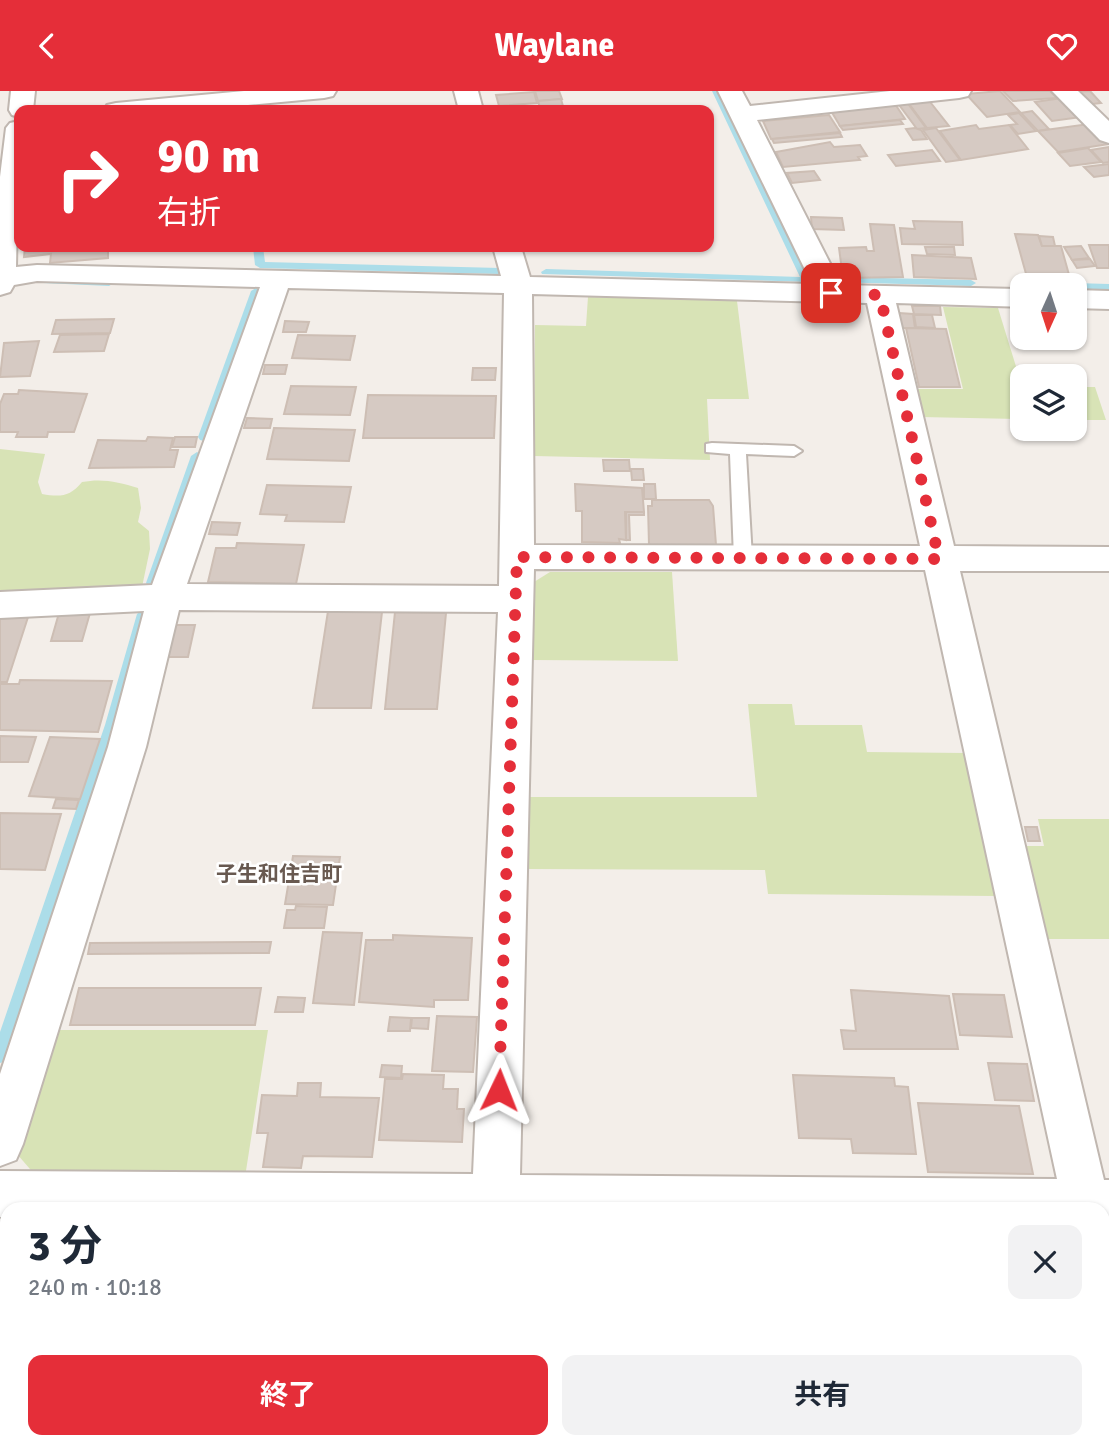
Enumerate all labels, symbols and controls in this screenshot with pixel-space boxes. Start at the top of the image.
text: Waylane [495,26,614,65]
icon: back [28,27,66,65]
icon: heart [1043,27,1081,65]
text: 90 m [157,126,260,186]
icon: right [42,133,133,224]
text: 右折 [157,193,221,232]
pin [801,263,861,323]
north arrow [1010,273,1087,350]
map controls [1010,273,1087,441]
icon: arrive [812,274,850,312]
button: layers [1010,364,1087,441]
district label: 子生和住吉町 [216,861,342,887]
position arrow [462,1053,536,1127]
text: 3 分 [28,1221,102,1272]
button: close [1008,1225,1082,1299]
text: 240 m · 10:18 [28,1273,162,1302]
button: 終了 [28,1355,548,1435]
button: 共有 [562,1355,1082,1435]

